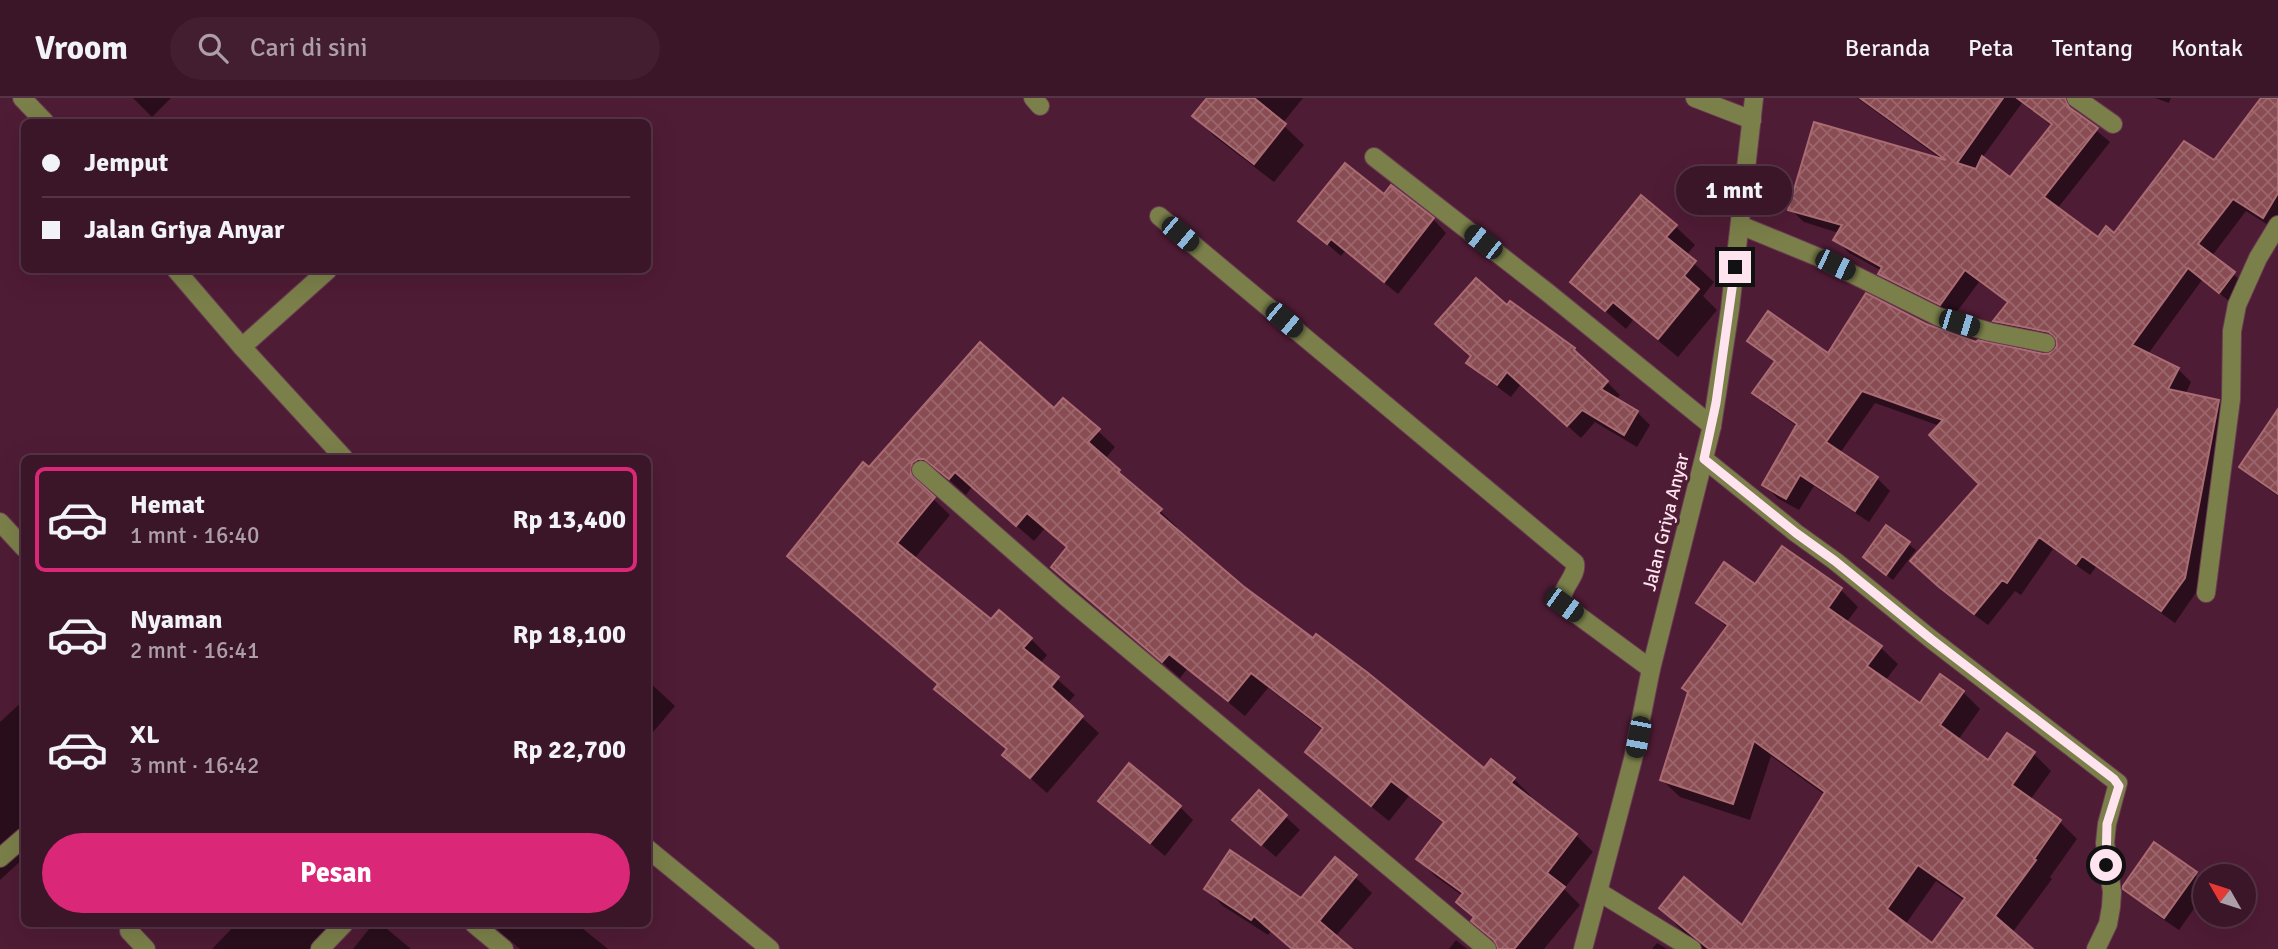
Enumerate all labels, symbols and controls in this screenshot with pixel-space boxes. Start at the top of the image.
search box [170,17,660,80]
text: Vroom [35,28,128,69]
icon: search [194,29,232,67]
text: Cari di sini [250,32,368,64]
text: Beranda [1845,33,1930,63]
text: Peta [1968,33,2014,63]
text: Tentang [2052,33,2133,63]
text: Kontak [2171,33,2243,63]
text: Jemput [84,147,168,179]
callout: 1 mnt [1677,166,1793,214]
text: 1 mnt [1705,176,1763,205]
car [1158,212,1203,256]
text: Jalan Griya Anyar [84,214,284,246]
car [1460,221,1507,263]
car [1812,246,1859,284]
route end [1719,251,1751,283]
car [1262,298,1307,342]
car [1936,307,1983,339]
street label: Jalan Griya Anyar [1637,451,1695,593]
icon: car [46,488,109,551]
text: Hemat [130,489,205,521]
text: Rp 13,400 [512,504,626,536]
text: 1 mnt · 16:40 [130,521,259,550]
car [1541,584,1588,626]
icon: car [46,603,109,666]
text: Nyaman [130,604,223,636]
text: Rp 18,100 [512,619,626,651]
text: 2 mnt · 16:41 [130,636,259,665]
car [1624,714,1653,760]
icon: car [46,718,109,781]
text: XL [130,719,160,751]
text: Rp 22,700 [512,734,626,766]
text: 3 mnt · 16:42 [130,751,259,780]
button: Pesan [42,833,630,913]
route start [2090,849,2122,881]
north arrow [2193,864,2256,928]
map controls [2193,864,2256,927]

